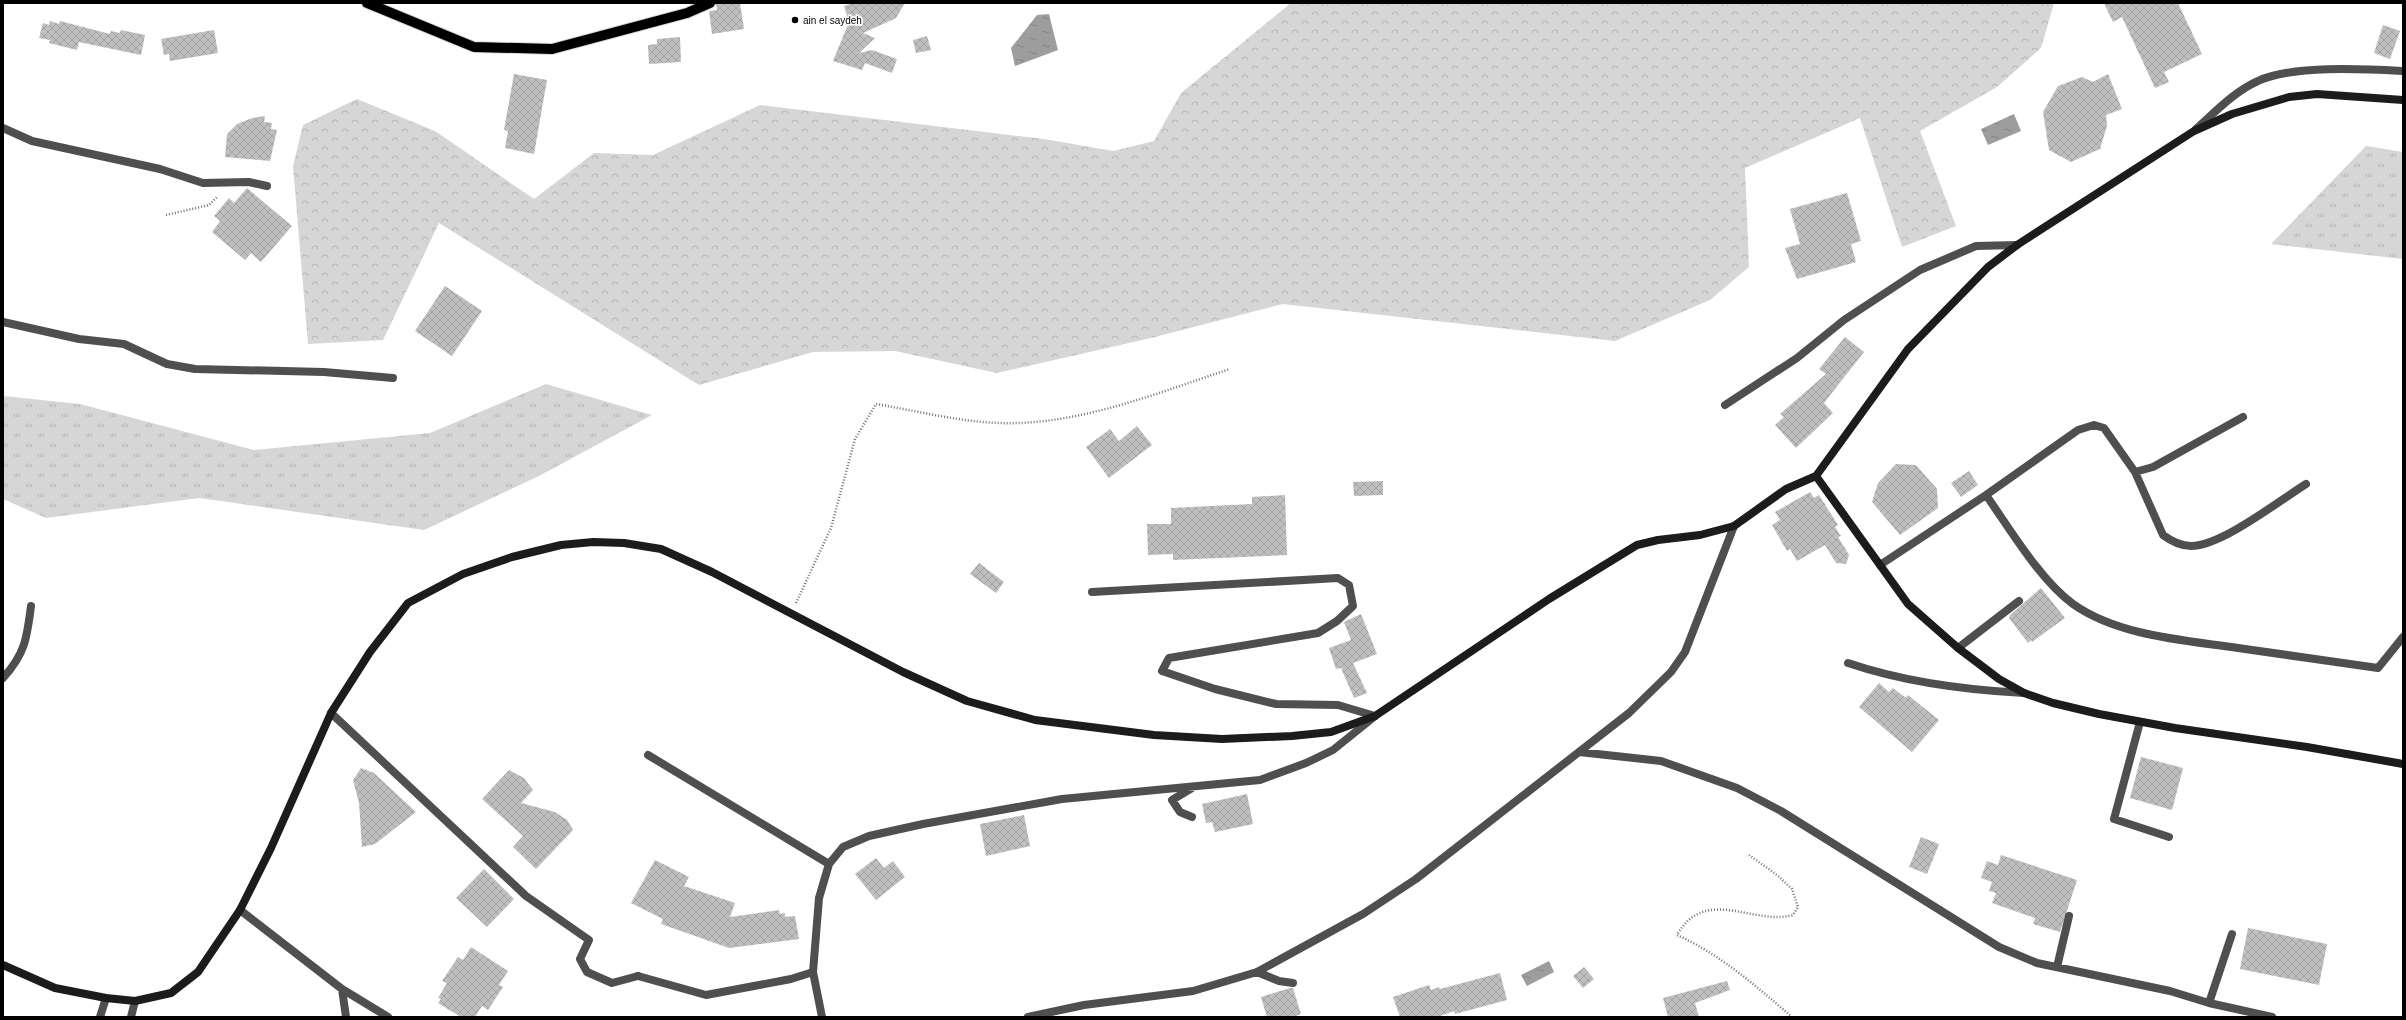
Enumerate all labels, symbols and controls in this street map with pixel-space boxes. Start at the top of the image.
marker: ain el saydeh [790,15,800,25]
place label: ain el saydeh [803,15,862,26]

